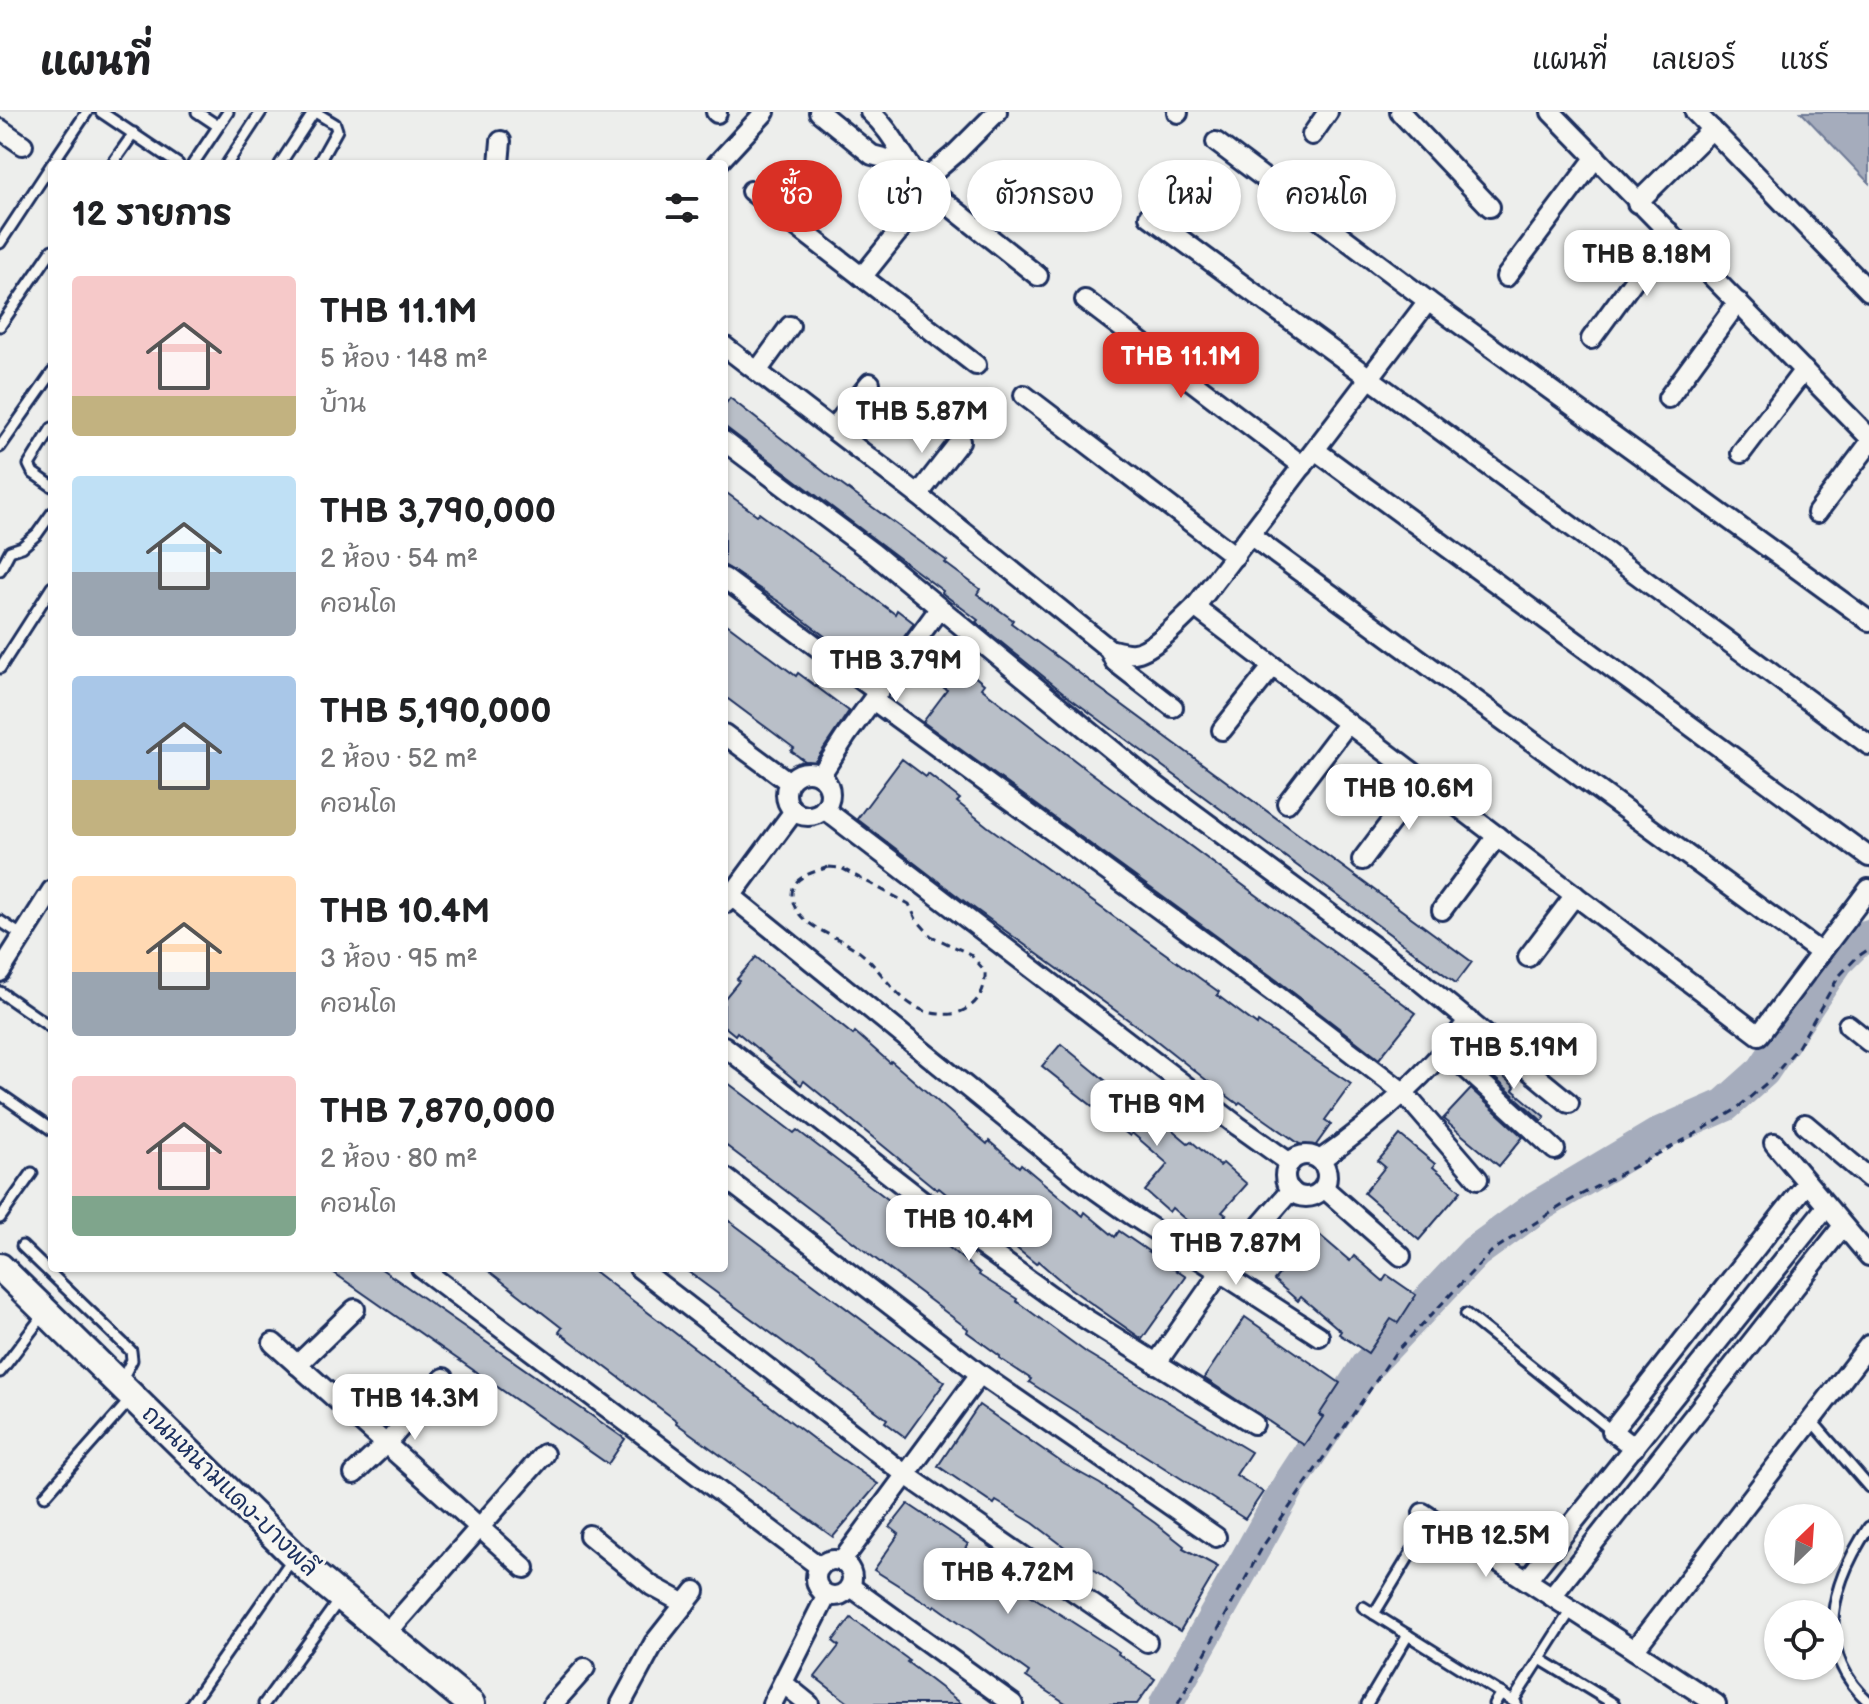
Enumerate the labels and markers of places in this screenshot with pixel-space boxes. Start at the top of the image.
pin: THB 8.18M [1555,230,1739,298]
pin: THB 11.1M [1089,332,1273,400]
pin: THB 5.87M [830,387,1014,455]
pin: THB 3.79M [804,636,988,704]
pin: THB 10.6M [1317,764,1501,832]
pin: THB 5.19M [1422,1023,1606,1091]
pin: THB 9M [1092,1080,1222,1148]
pin: THB 10.4M [877,1195,1061,1263]
pin: THB 7.87M [1144,1219,1328,1287]
pin: THB 14.3M [323,1374,507,1442]
pin: THB 12.5M [1394,1511,1578,1579]
pin: THB 4.72M [916,1548,1100,1616]

